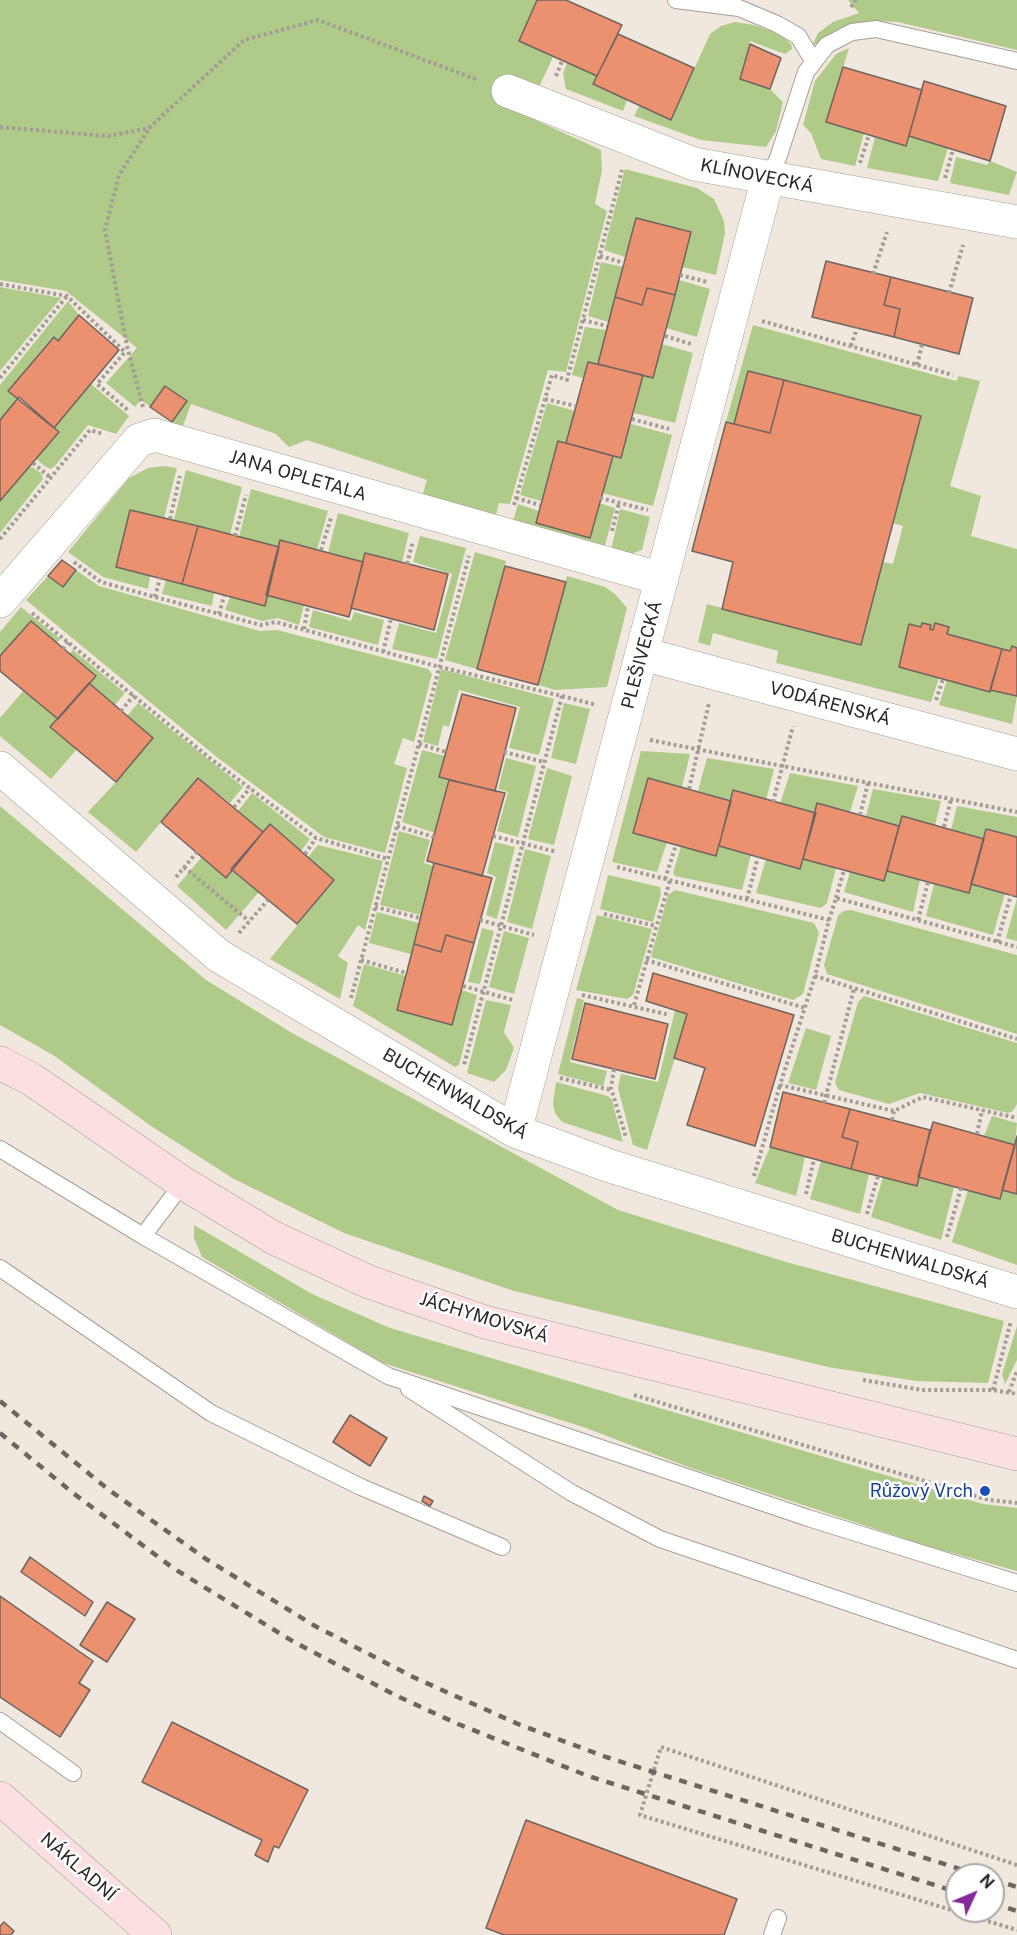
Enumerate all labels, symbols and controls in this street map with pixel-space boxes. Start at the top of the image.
street label: KLÍNOVECKÁ [698,154,816,198]
street label: JANA OPLETALA [227,446,369,506]
street label: PLEŠIVECKÁ [617,599,667,711]
street label: VODÁRENSKÁ [767,678,893,730]
street label: BUCHENWALDSKÁ [379,1044,531,1144]
street label: BUCHENWALDSKÁ [829,1225,991,1293]
street label: JÁCHYMOVSKÁ [417,1288,551,1348]
place label: Růžový Vrch [870,1480,973,1502]
marker: Růžový Vrch [978,1484,992,1498]
street label: NÁKLADNÍ [36,1828,120,1906]
north arrow [945,1863,1005,1923]
text: N [976,1870,998,1893]

